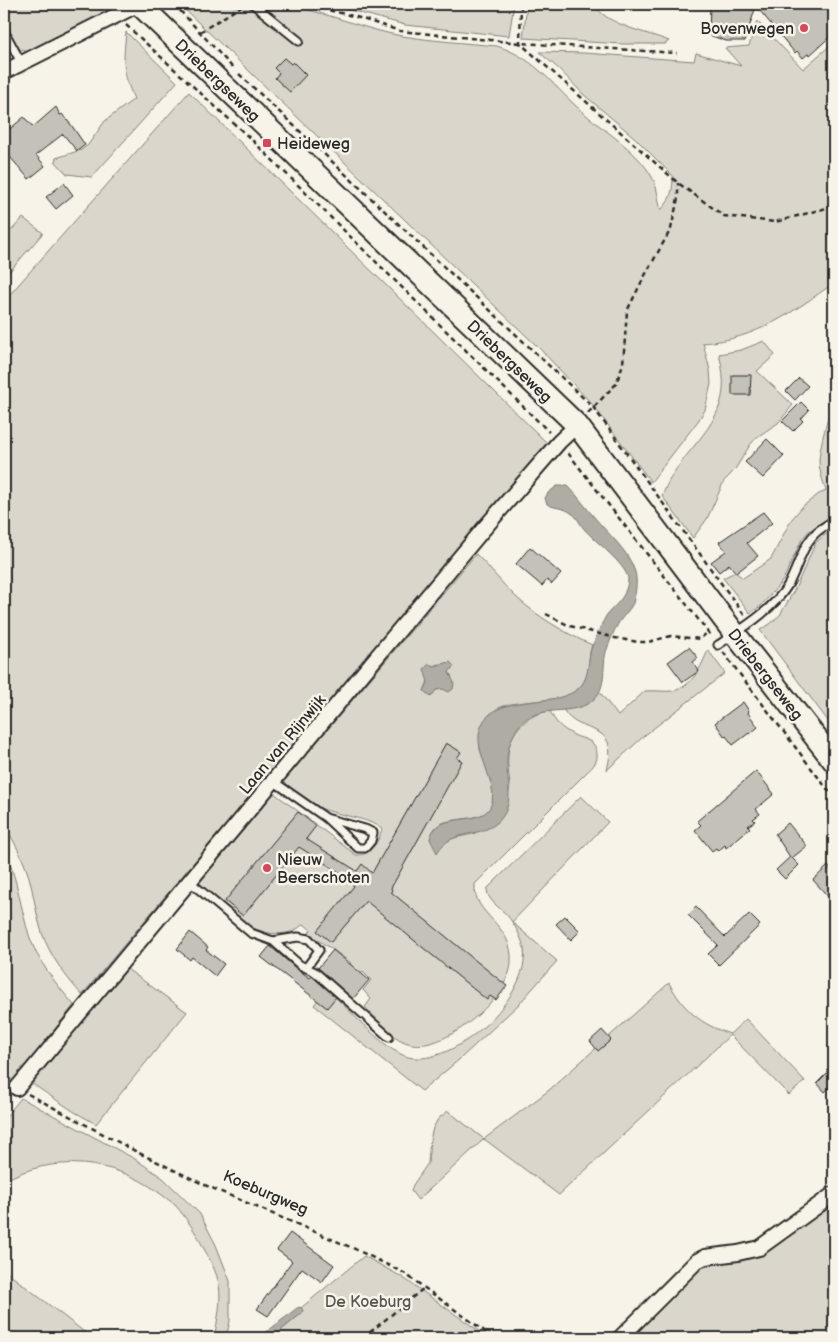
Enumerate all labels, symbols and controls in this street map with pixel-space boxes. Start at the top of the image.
place label: Bovenwegen [700,20,794,39]
marker: Bovenwegen [798,22,810,34]
street label: Driebergseweg [171,36,263,126]
place label: Heideweg [277,135,350,154]
marker: Heideweg [261,137,273,149]
street label: Driebergseweg [463,317,555,407]
street label: Driebergseweg [723,625,806,724]
street label: Laan van Rijnwijk [236,691,330,799]
place label: Nieuw Beerschoten [277,851,370,888]
marker: Nieuw Beerschoten [261,862,273,874]
street label: Koeburgweg [220,1167,311,1220]
park label: De Koeburg [325,1293,411,1312]

